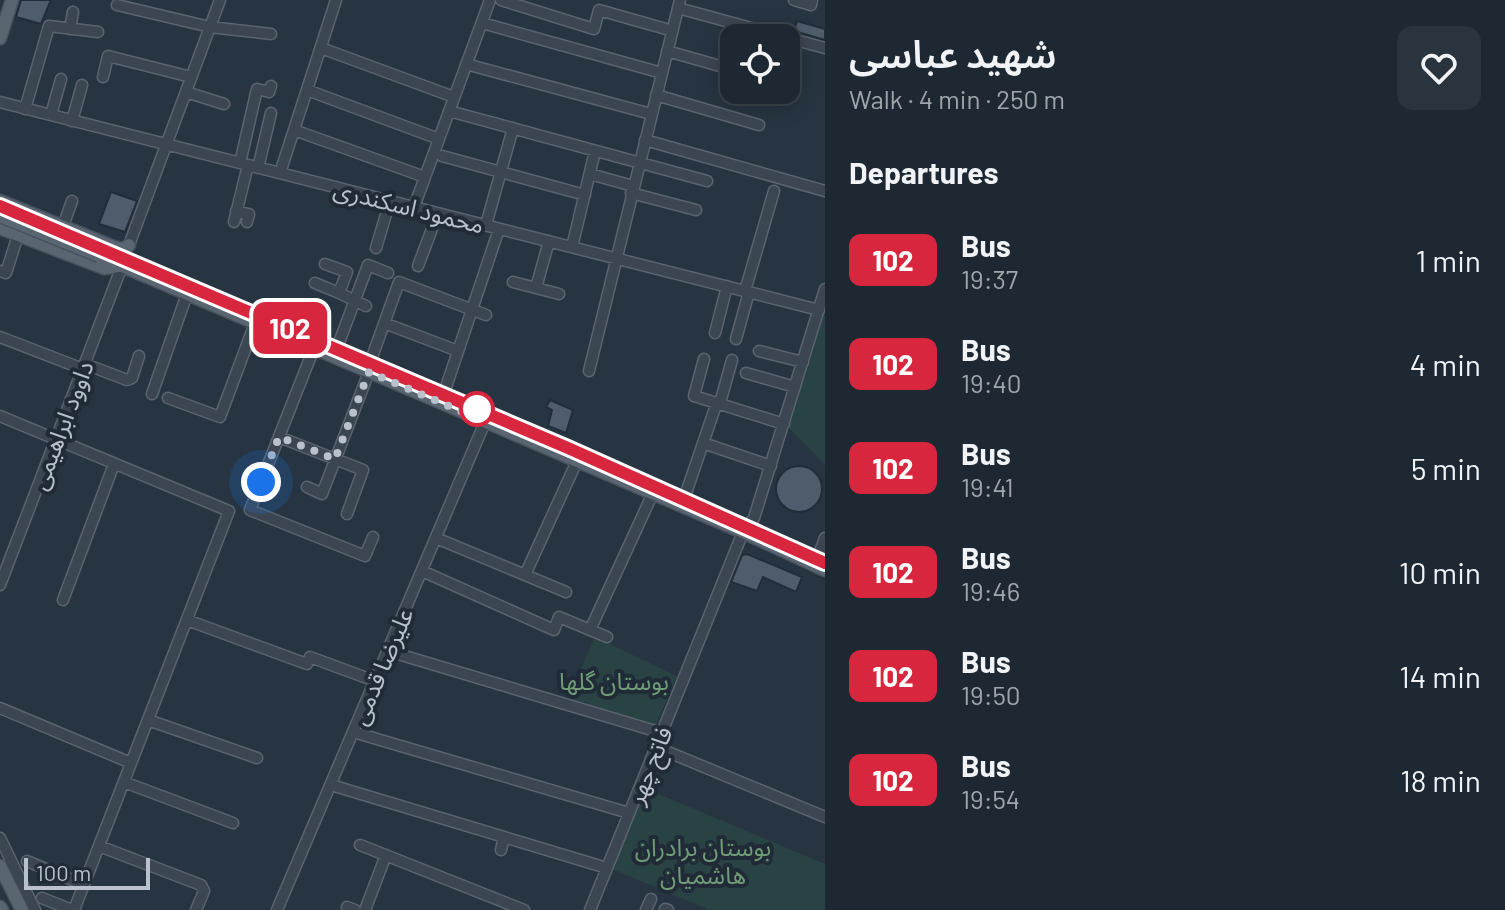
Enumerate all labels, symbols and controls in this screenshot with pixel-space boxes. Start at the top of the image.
map controls [720,24,800,104]
button: locate [720,24,800,104]
button: heart [1397,26,1481,110]
text: شهید عباسی [849,30,1057,76]
text: Walk · 4 min · 250 m [849,83,1065,114]
text: Departures [849,154,999,190]
street label: محمود اسکندری [330,173,487,240]
text: Bus [961,227,1011,263]
text: 1 min [1416,242,1481,278]
text: 102 [872,243,914,277]
text: 19:37 [961,263,1018,294]
line badge: 102 [244,302,336,354]
text: 102 [269,311,311,345]
text: Bus [961,331,1011,367]
text: 4 min [1410,346,1481,382]
text: 102 [872,347,914,381]
street label: داوود ابراهیمی [23,356,100,494]
text: 19:40 [961,367,1021,398]
unlabelled marker [460,392,494,426]
text: Bus [961,435,1011,471]
text: 5 min [1411,450,1481,486]
text: 102 [872,451,914,485]
your location [241,462,281,502]
text: 19:41 [961,471,1014,502]
text: Bus [961,539,1011,575]
text: 10 min [1399,554,1481,590]
text: 102 [872,555,914,589]
text: 19:46 [961,575,1020,606]
street label: علیرضا قدمی [343,603,420,729]
text: Bus [961,643,1011,679]
text: 14 min [1399,658,1481,694]
text: 102 [872,659,914,693]
park label: بوستان گلها [559,666,669,696]
text: 19:50 [961,679,1021,710]
street label: فاتح چهر [620,722,681,810]
text: Bus [961,747,1011,783]
text: 18 min [1400,762,1481,798]
text: 102 [872,763,914,797]
text: 19:54 [961,783,1020,814]
park label: بوستان برادران هاشمیان [635,832,771,890]
scale bar [24,854,150,890]
text: 100 m [36,859,91,885]

